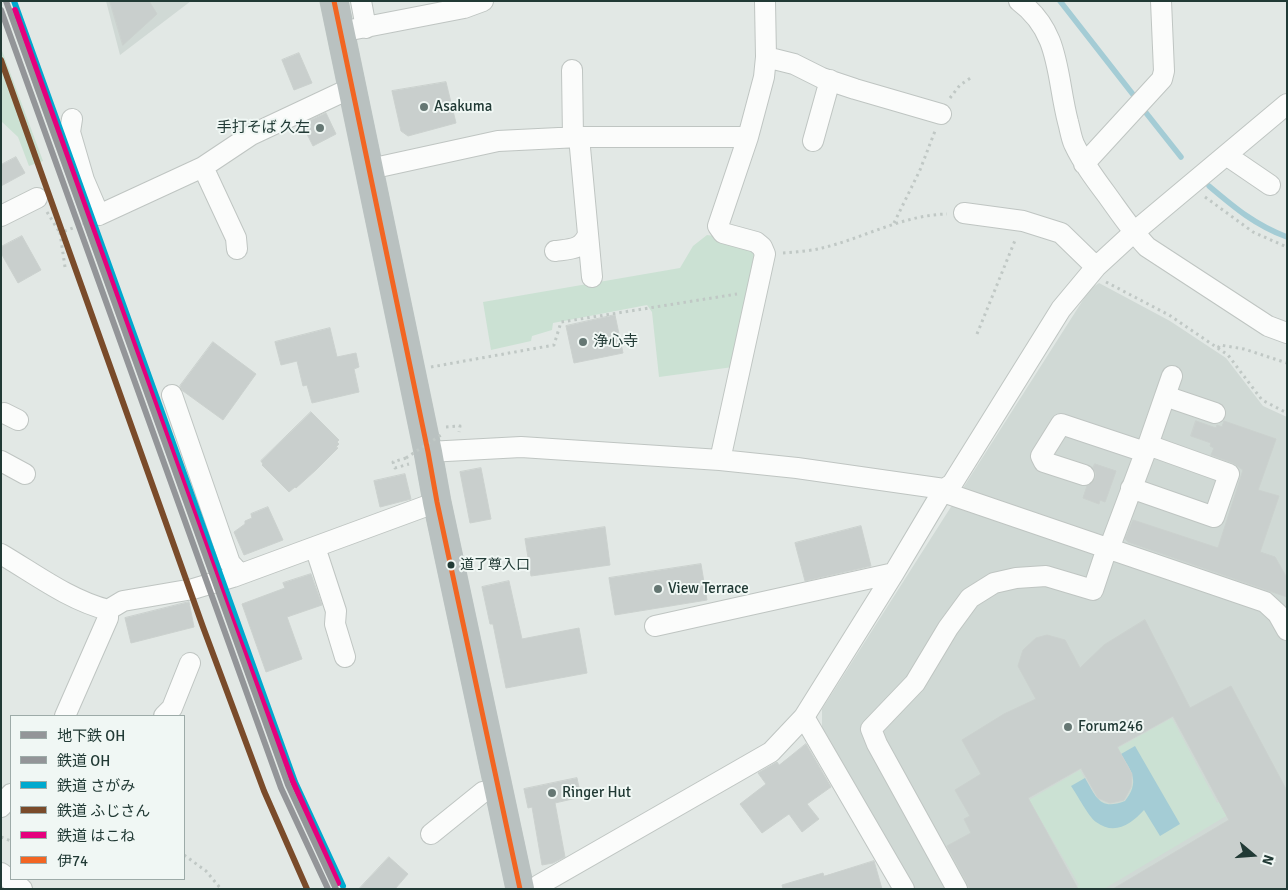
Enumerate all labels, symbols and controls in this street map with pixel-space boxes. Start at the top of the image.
place label: Asakuma [434,98,492,116]
marker: Asakuma [418,101,430,113]
place label: 手打そば 久左 [217,119,310,137]
marker: 手打そば 久左 [314,122,326,134]
place label: 浄心寺 [593,333,638,351]
marker: 浄心寺 [577,336,589,348]
place label: 道了尊入口 [460,557,530,573]
marker: 道了尊入口 [446,560,456,570]
place label: View Terrace [668,580,749,598]
marker: View Terrace [652,583,664,595]
legend [10,715,185,880]
place label: Forum246 [1078,718,1143,736]
marker: Forum246 [1062,721,1074,733]
text: 地下鉄 OH [57,727,125,745]
text: 鉄道 OH [57,752,110,770]
text: 鉄道 さがみ [57,777,135,795]
place label: Ringer Hut [562,784,631,802]
marker: Ringer Hut [546,787,558,799]
text: 鉄道 ふじさん [57,802,150,820]
text: 鉄道 はこね [57,827,135,845]
north arrow [1228,830,1278,880]
text: 伊74 [57,852,88,870]
text: N [1258,853,1277,867]

